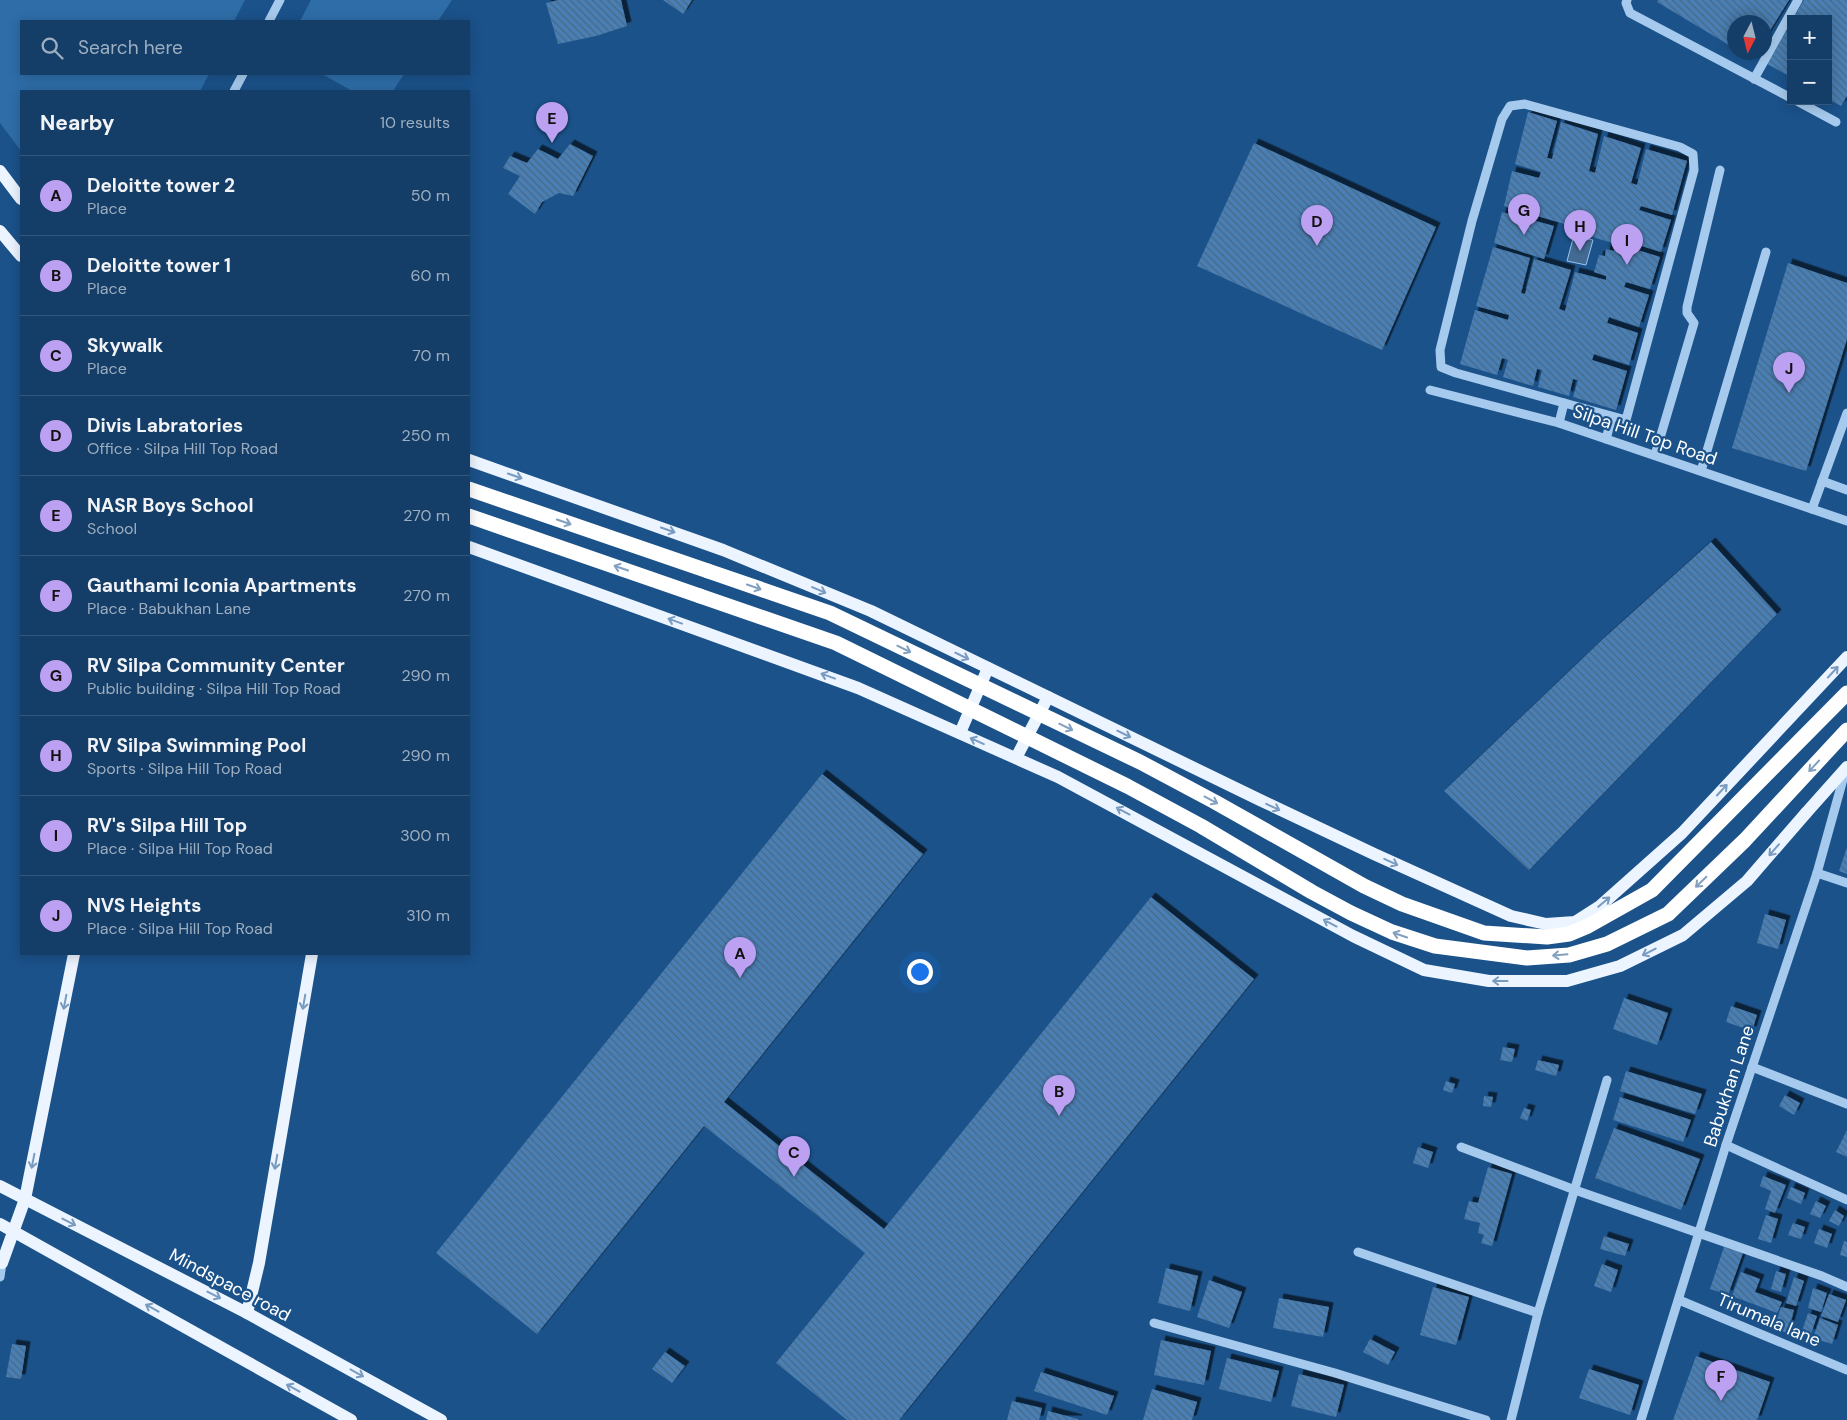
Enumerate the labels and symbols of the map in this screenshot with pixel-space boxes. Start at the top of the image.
north arrow [1727,15,1772,60]
pin: E [536,102,568,143]
pin: G [1508,194,1540,235]
pin: D [1301,205,1333,246]
pin: H [1564,210,1596,251]
pin: I [1611,224,1643,265]
pin: J [1773,352,1805,393]
street label: Silpa Hill Top Road [1570,399,1720,471]
one-way arrow [506,472,522,481]
one-way arrow [556,518,572,527]
one-way arrow [660,526,675,535]
one-way arrow [613,563,629,573]
one-way arrow [746,583,762,592]
one-way arrow [811,585,826,595]
one-way arrow [668,616,683,625]
one-way arrow [896,645,911,654]
one-way arrow [954,651,969,661]
one-way arrow [1827,665,1839,678]
one-way arrow [821,671,836,680]
one-way arrow [1059,722,1074,732]
one-way arrow [1116,730,1131,740]
one-way arrow [970,735,985,745]
one-way arrow [1808,759,1820,772]
one-way arrow [1716,784,1728,796]
one-way arrow [1204,796,1218,806]
one-way arrow [1265,802,1280,812]
one-way arrow [1116,806,1131,816]
one-way arrow [1768,843,1779,856]
one-way arrow [1383,857,1398,867]
one-way arrow [1694,876,1707,888]
one-way arrow [1598,896,1611,908]
one-way arrow [1322,918,1337,928]
one-way arrow [1392,929,1408,939]
pin: A [724,937,756,978]
one-way arrow [1642,948,1657,957]
one-way arrow [1552,951,1568,960]
your location [907,959,933,985]
one-way arrow [1493,976,1509,986]
one-way arrow [59,993,69,1009]
one-way arrow [299,993,309,1009]
street label: Babukhan Lane [1698,1022,1760,1150]
pin: B [1043,1075,1075,1116]
pin: C [778,1136,810,1177]
one-way arrow [28,1153,37,1169]
one-way arrow [271,1154,281,1170]
one-way arrow [61,1218,76,1227]
street label: Mindspace road [165,1243,295,1327]
street label: Tirumala lane [1714,1287,1824,1353]
one-way arrow [206,1290,221,1300]
one-way arrow [144,1303,159,1313]
pin: F [1705,1360,1737,1401]
one-way arrow [349,1368,364,1378]
one-way arrow [287,1382,301,1392]

